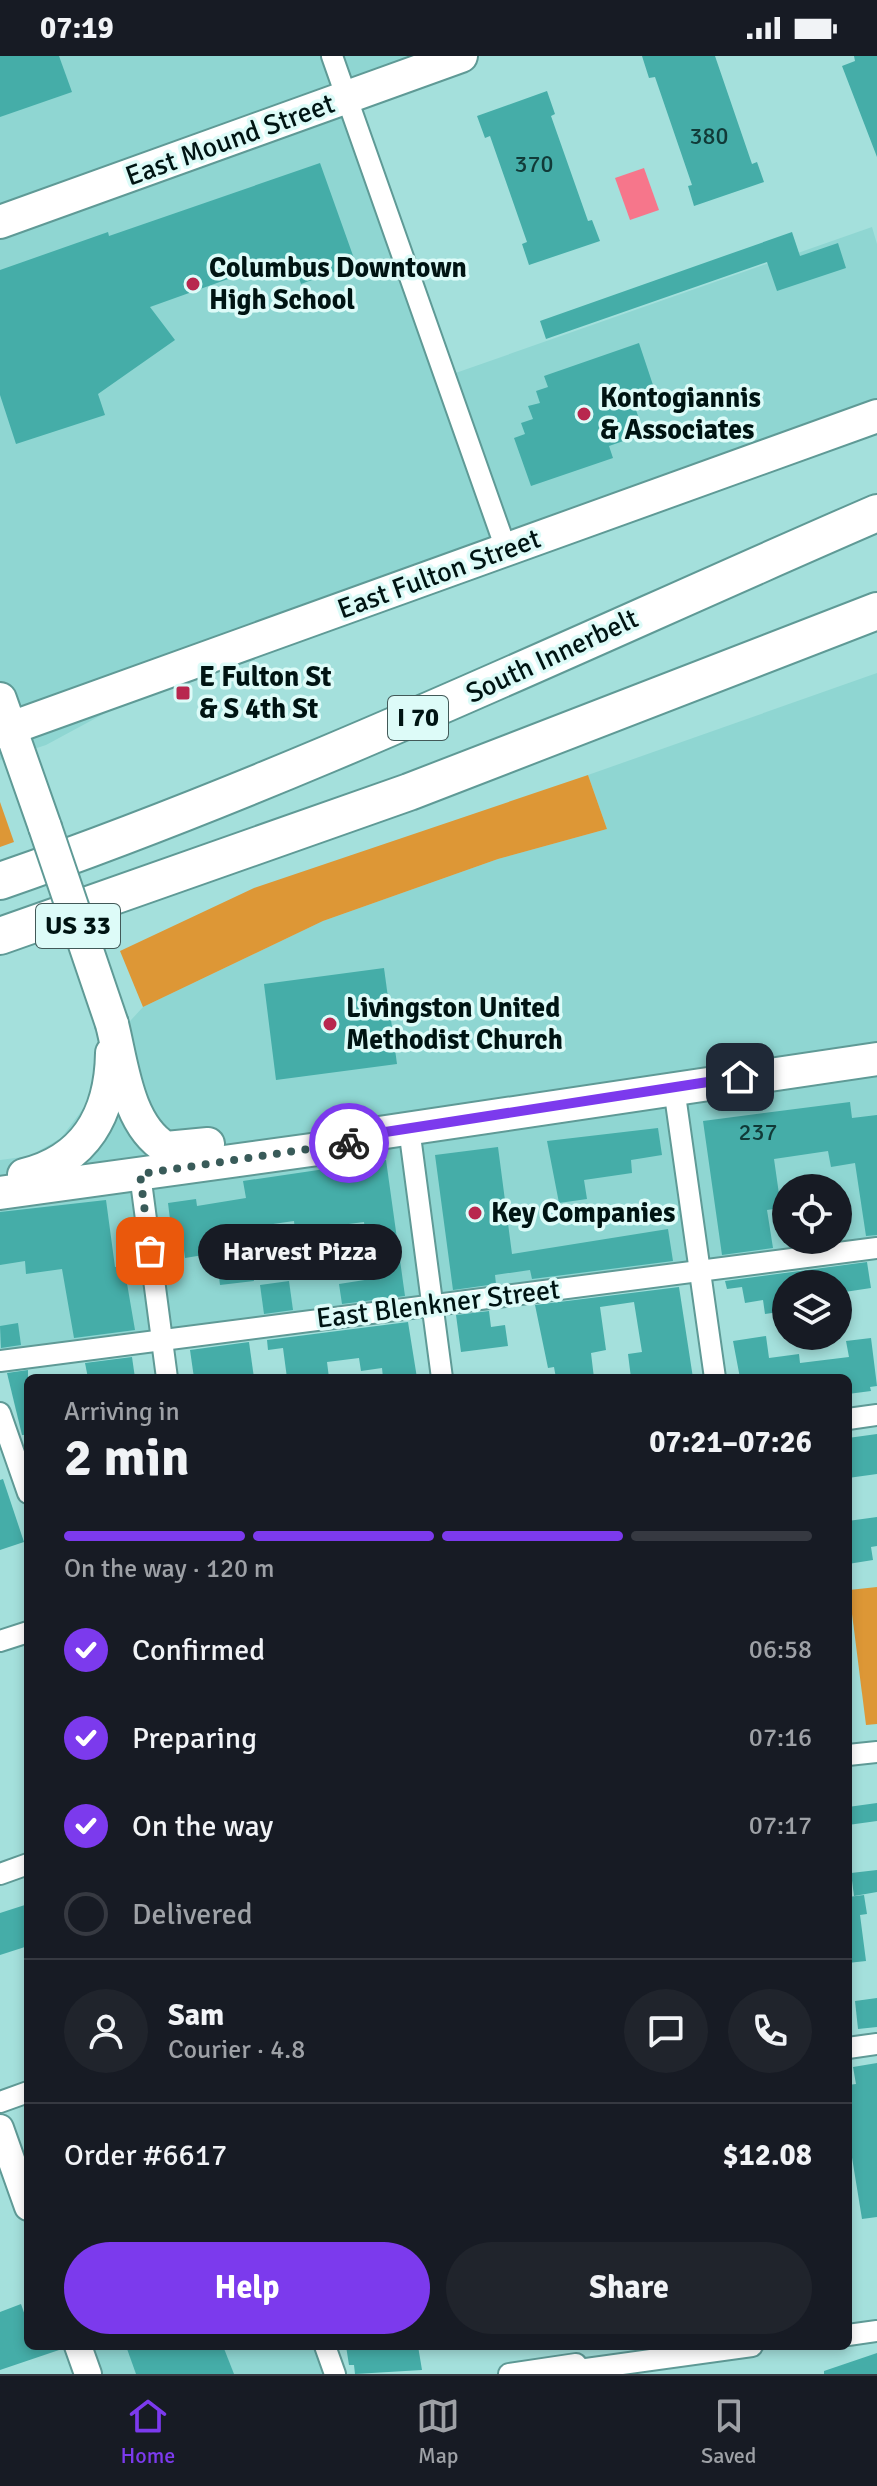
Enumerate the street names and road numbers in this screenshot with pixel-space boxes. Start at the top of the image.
street label: East Mound Street [121,86,339,194]
street label: East Fulton Street [333,521,545,626]
street label: South Innerbelt [461,601,644,711]
road number: I 70 [388,696,448,740]
road number: US 33 [36,904,120,948]
street label: East Blenkner Street [314,1272,562,1336]

